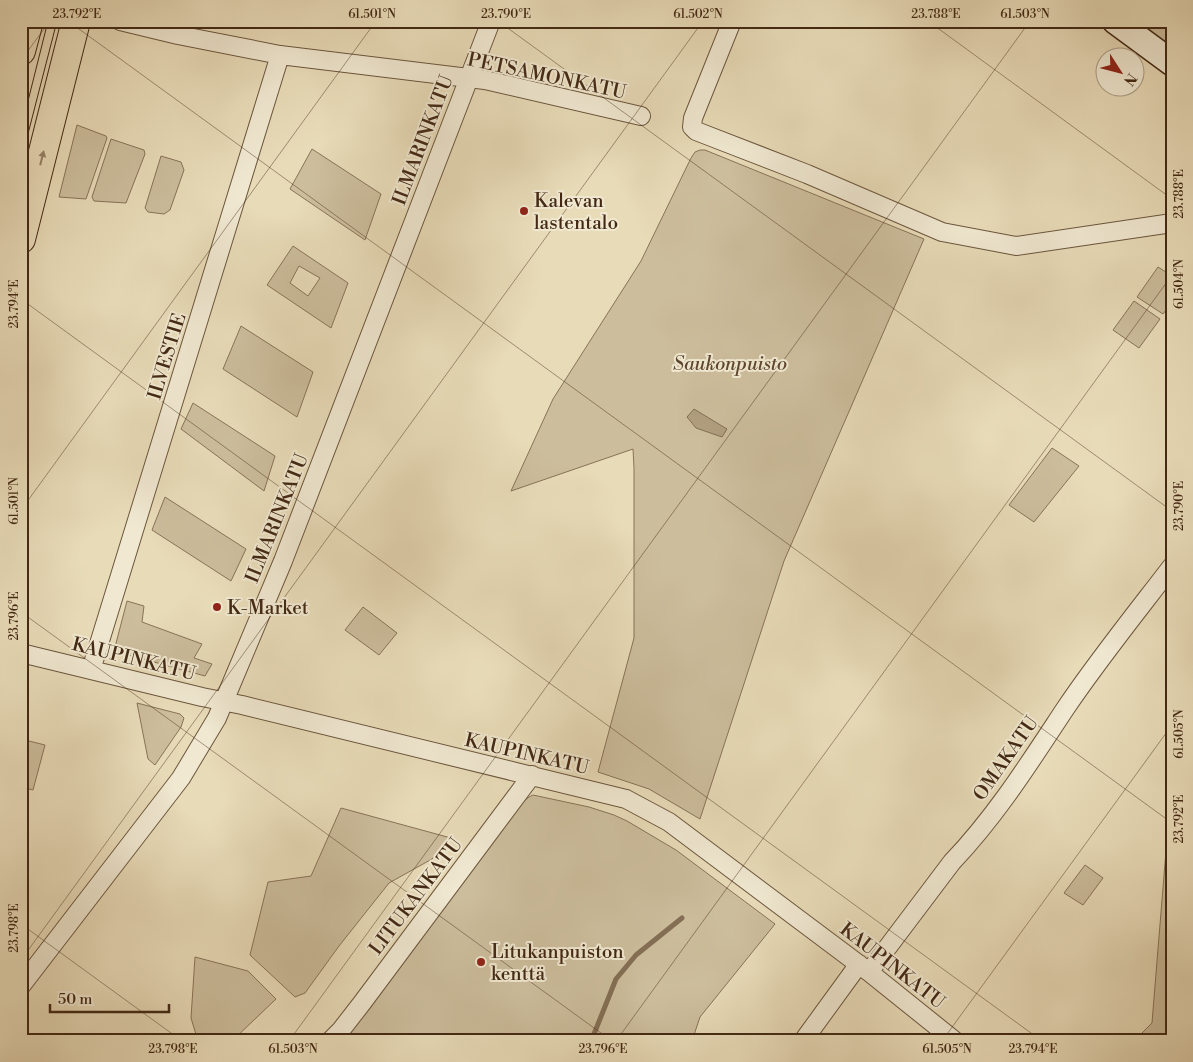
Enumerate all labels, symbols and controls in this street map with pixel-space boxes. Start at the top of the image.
text: 23.792°E [53,7,101,22]
text: 61.501°N [348,7,396,22]
text: 23.790°E [481,7,531,22]
text: 61.502°N [673,7,723,22]
text: 23.788°E [911,7,961,22]
text: 61.503°N [1000,7,1050,22]
street label: PETSAMONKATU [465,47,628,104]
north arrow [1096,48,1146,98]
text: N [1119,69,1140,89]
street label: ILMARINKATU [387,72,459,209]
one-way arrow [38,151,46,166]
text: 23.788°E [1172,169,1187,219]
place label: Kalevan lastentalo [534,189,618,235]
marker: Kalevan lastentalo [518,205,530,217]
text: 61.504°N [1172,259,1187,309]
text: 23.794°E [7,279,22,329]
street label: ILVESTIE [142,310,191,402]
park label: Saukonpuisto [673,352,787,376]
street label: ILMARINKATU [240,450,314,586]
text: 61.501°N [7,477,22,525]
text: 23.790°E [1172,481,1187,531]
text: 23.796°E [7,591,22,641]
place label: K-Market [227,596,309,620]
marker: K-Market [211,601,223,613]
street label: KAUPINKATU [69,632,198,686]
text: 61.505°N [1172,709,1187,759]
street label: OMAKATU [968,712,1044,805]
street label: KAUPINKATU [462,728,591,780]
text: 23.792°E [1172,795,1187,843]
street label: LITUKANKATU [364,833,468,960]
text: 23.798°E [7,903,22,953]
street label: KAUPINKATU [835,917,950,1014]
place label: Litukanpuiston kenttä [491,940,624,986]
marker: Litukanpuiston kenttä [475,956,487,968]
scale bar [50,982,169,1014]
text: 50 m [58,990,92,1009]
text: 23.798°E [148,1042,198,1057]
text: 61.503°N [268,1042,318,1057]
text: 23.796°E [578,1042,628,1057]
text: 61.505°N [922,1042,972,1057]
text: 23.794°E [1008,1042,1058,1057]

